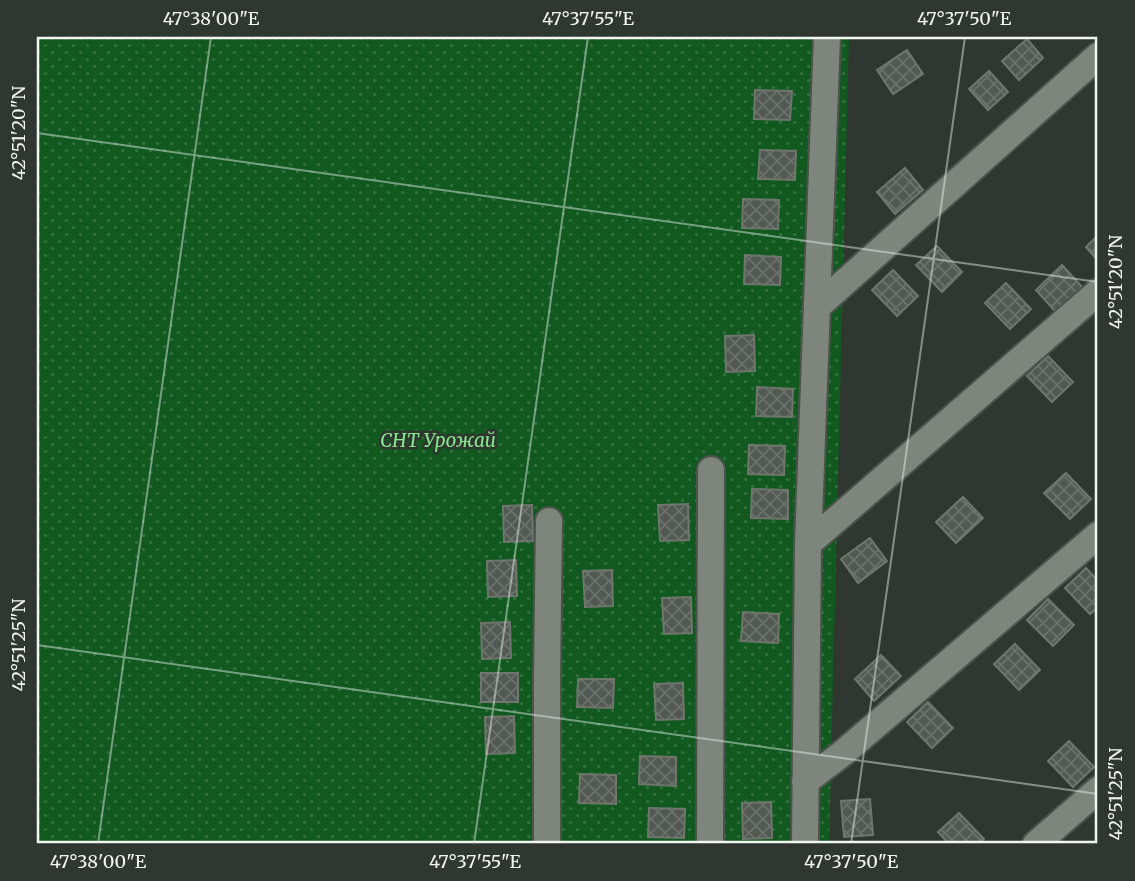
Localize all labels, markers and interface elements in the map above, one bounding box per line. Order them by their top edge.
text: 47°38'00"E [163,7,260,30]
text: 47°37'55"E [542,7,635,30]
text: 47°37'50"E [917,7,1012,30]
text: 42°51'20"N [7,86,30,180]
text: 42°51'20"N [1104,235,1127,329]
park label: СНТ Урожай [380,428,496,452]
text: 42°51'25"N [7,599,30,691]
text: 42°51'25"N [1104,748,1127,840]
text: 47°38'00"E [50,850,147,873]
text: 47°37'55"E [429,850,522,873]
text: 47°37'50"E [804,850,899,873]

